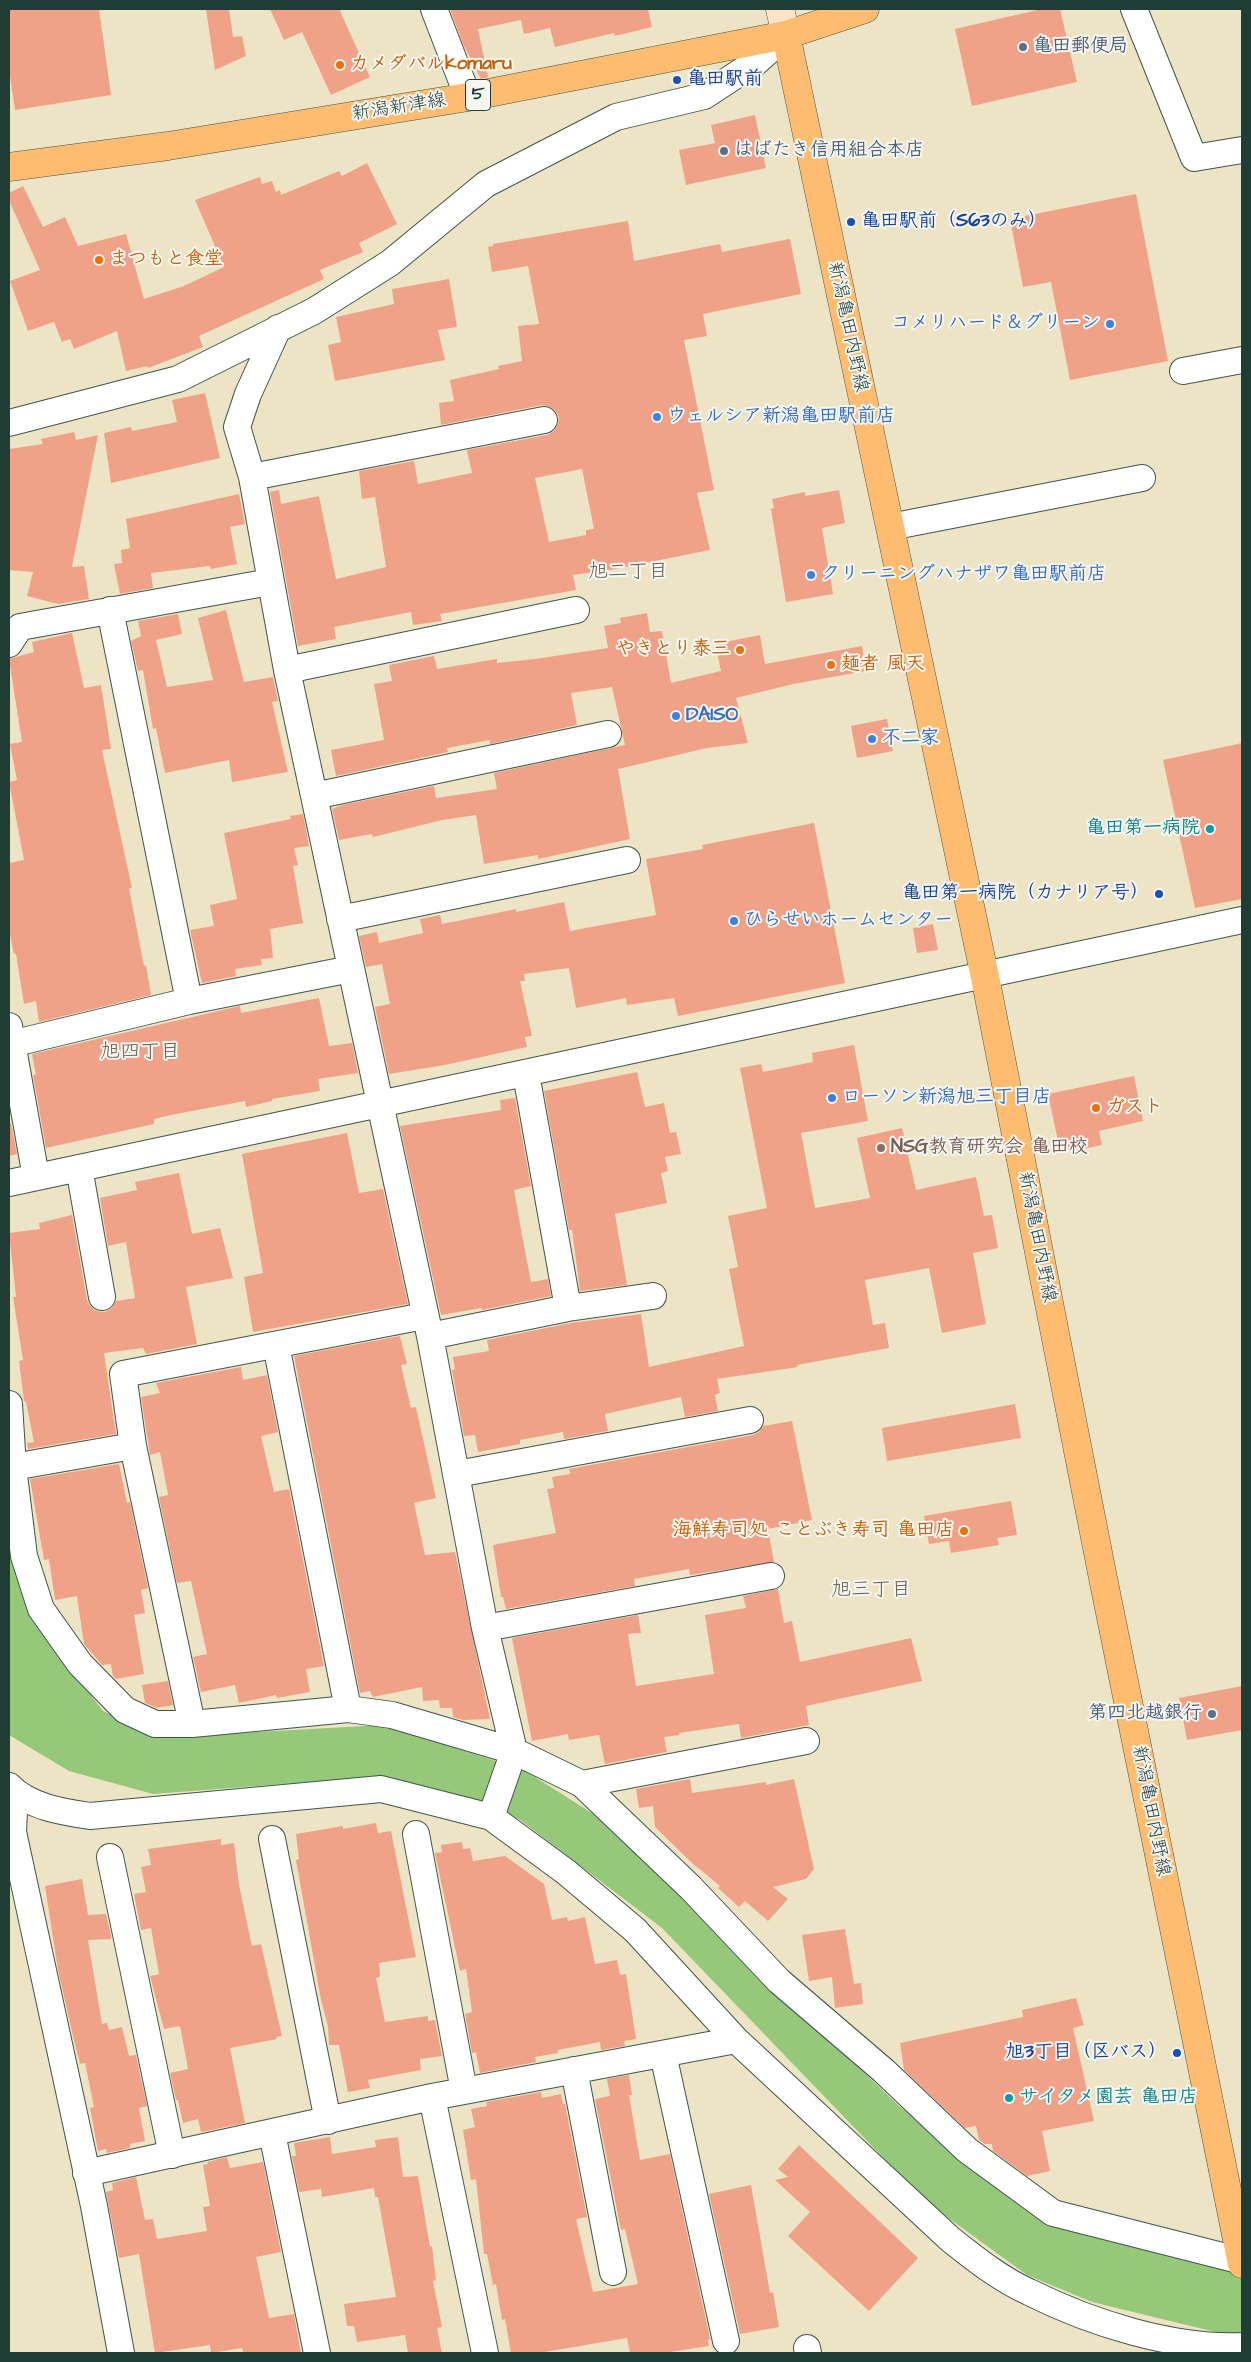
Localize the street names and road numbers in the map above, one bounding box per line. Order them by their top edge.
road number: 5 [466,80,490,110]
street label: 新潟新津線 [350,89,448,127]
street label: 新潟亀田内野線 [822,260,872,394]
street label: 新潟亀田内野線 [1012,1170,1060,1304]
street label: 新潟亀田内野線 [1126,1744,1174,1878]

